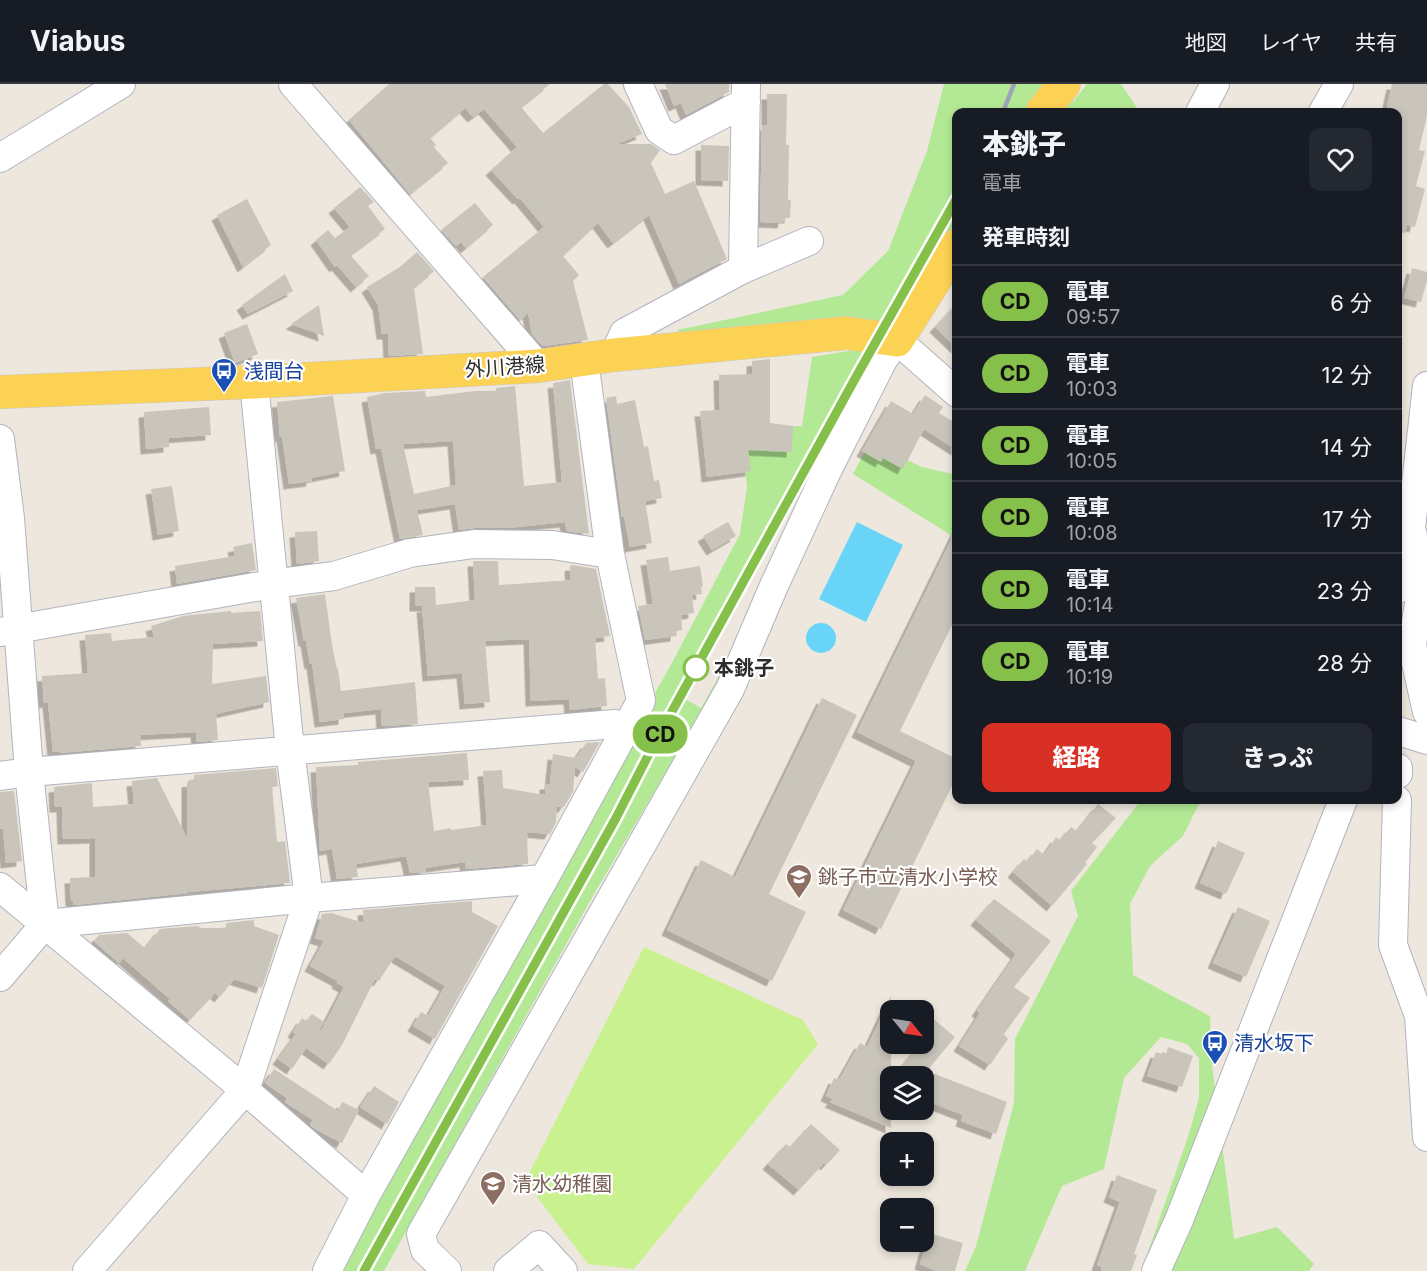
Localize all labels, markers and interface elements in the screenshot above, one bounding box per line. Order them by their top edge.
text: Viabus [30,24,126,58]
text: 地図 [1185,30,1227,55]
text: レイヤ [1260,30,1322,55]
text: 共有 [1355,30,1397,55]
text: 本銚子 [982,127,1066,161]
button: heart [1309,128,1372,191]
text: 電車 [982,171,1022,195]
text: 発車時刻 [982,224,1070,250]
text: 電車 [1066,278,1110,304]
text: CD [1000,289,1030,314]
text: 6 分 [1330,290,1372,316]
text: 09:57 [1066,305,1120,329]
text: 電車 [1066,350,1110,376]
street label: 外川港線 [464,352,546,382]
bus stop icon: 浅間台 [209,356,239,394]
place label: 浅間台 [244,359,304,383]
text: CD [1000,361,1030,386]
text: 12 分 [1321,362,1372,388]
text: 10:03 [1066,377,1117,401]
text: 電車 [1066,422,1110,448]
text: CD [1000,433,1030,458]
text: 14 分 [1321,434,1372,460]
text: 10:05 [1066,449,1117,473]
text: 電車 [1066,494,1110,520]
text: CD [1000,505,1030,530]
text: 17 分 [1322,506,1372,532]
text: 10:08 [1066,521,1118,545]
text: 電車 [1066,566,1110,592]
text: CD [1000,577,1030,602]
text: 23 分 [1317,578,1372,604]
text: 10:14 [1066,593,1114,617]
text: 電車 [1066,638,1110,664]
text: CD [1000,649,1030,674]
text: 28 分 [1317,650,1372,676]
marker: 本銚子 [683,655,709,681]
place label: 本銚子 [714,656,774,680]
text: 10:19 [1066,665,1113,689]
line badge: CD [633,714,687,754]
text: CD [645,722,675,747]
button: 経路 [982,723,1171,792]
button: きっぷ [1183,723,1372,792]
school or university icon: 銚子市立清水小学校 [784,862,814,900]
place label: 銚子市立清水小学校 [818,865,998,889]
north arrow [880,1000,934,1054]
map controls [880,1000,934,1252]
bus stop icon: 清水坂下 [1200,1028,1230,1066]
place label: 清水坂下 [1234,1031,1314,1055]
button: layers [880,1066,934,1120]
button: + [880,1132,934,1186]
school or university icon: 清水幼稚園 [478,1169,508,1207]
place label: 清水幼稚園 [512,1172,612,1196]
button: − [880,1198,934,1252]

